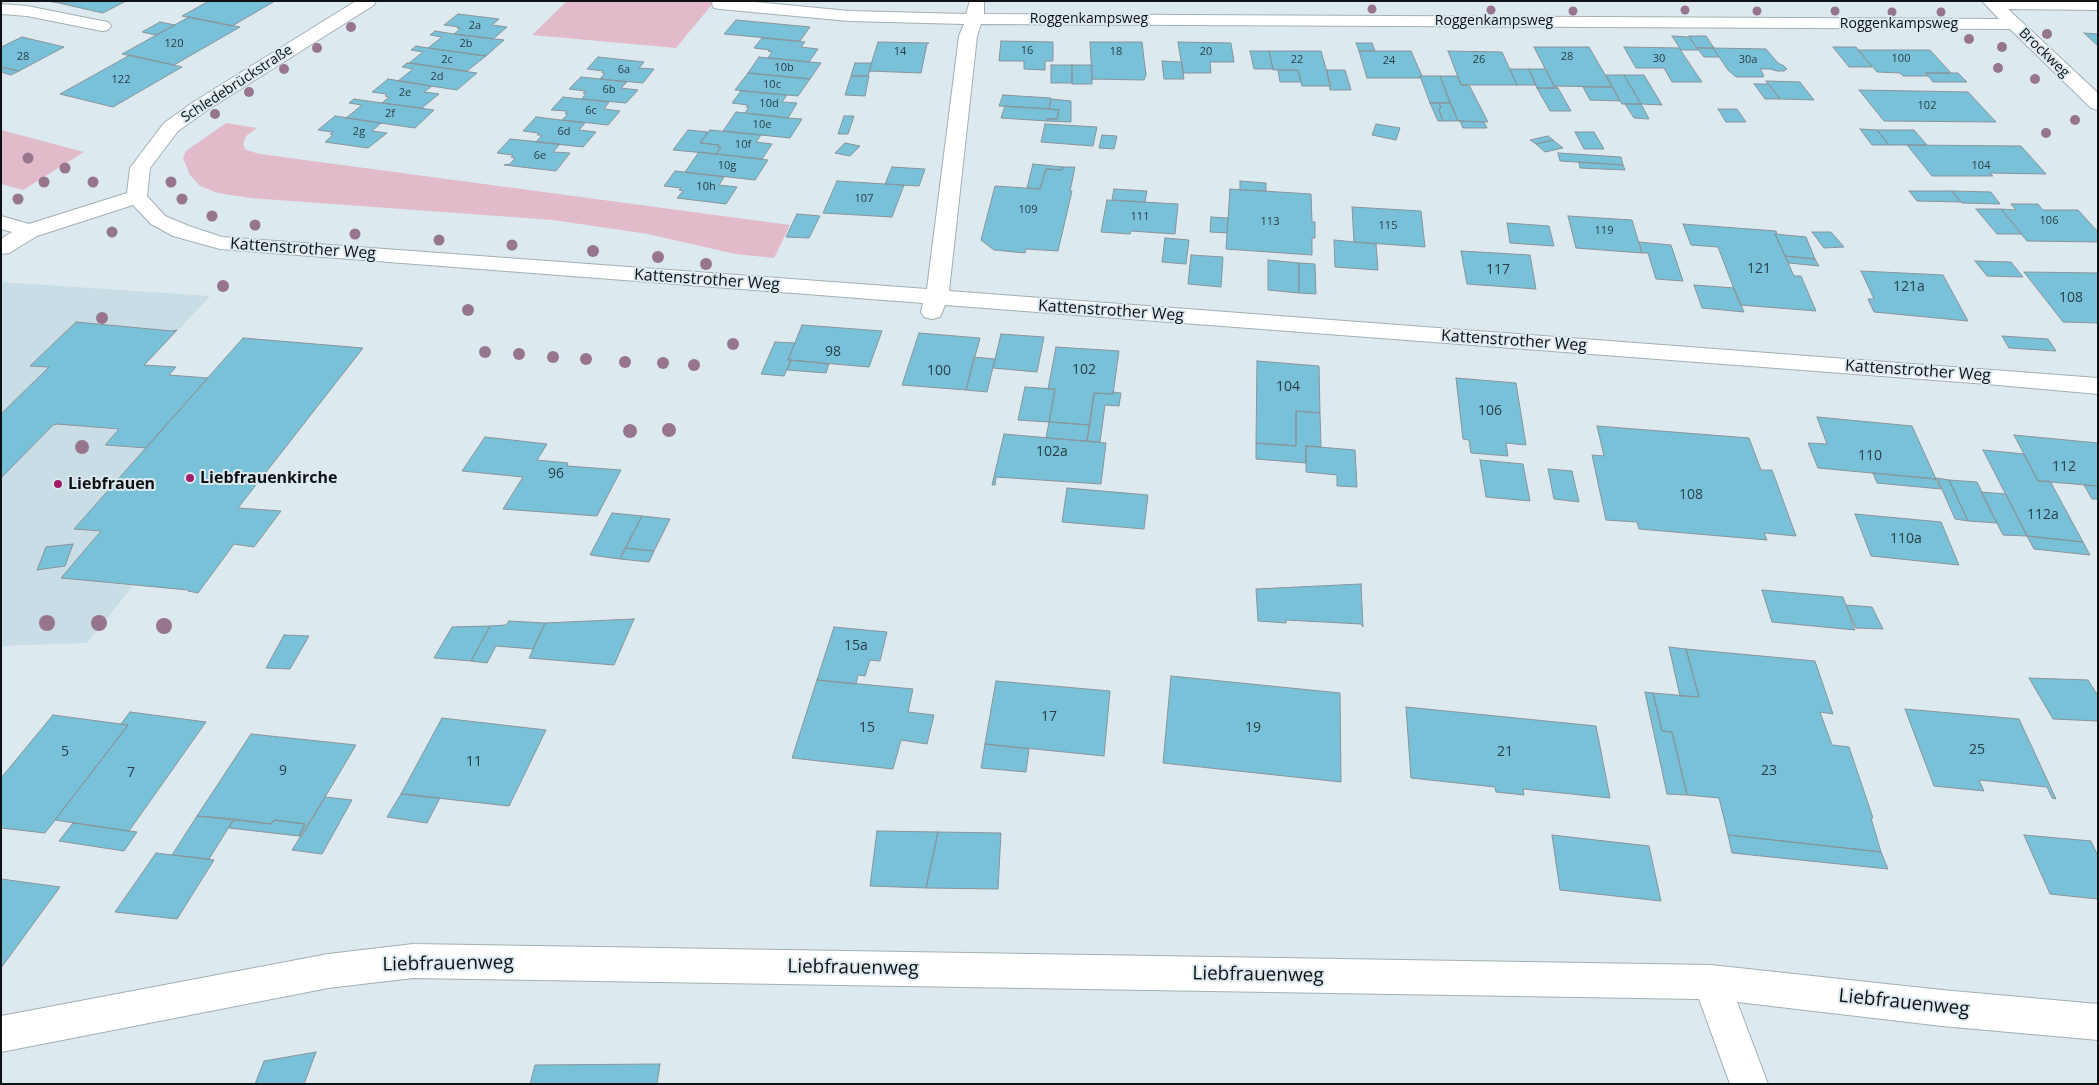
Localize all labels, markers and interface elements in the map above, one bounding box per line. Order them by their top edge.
street label: Roggenkampsweg [1030,11,1148,27]
street label: Roggenkampsweg [1435,13,1553,29]
street label: Roggenkampsweg [1840,16,1958,32]
house number: 2a [469,19,481,33]
street label: Brockweg [2015,25,2073,81]
house number: 120 [165,37,183,51]
house number: 2b [459,37,473,51]
street label: Schledebrückstraße [178,42,296,126]
house number: 16 [1021,44,1033,58]
house number: 14 [894,45,906,59]
house number: 18 [1110,45,1122,59]
house number: 20 [1200,45,1212,59]
house number: 28 [17,50,29,64]
house number: 28 [1561,50,1573,64]
house number: 30 [1653,52,1665,66]
house number: 100 [1892,52,1910,66]
house number: 2c [441,53,453,67]
house number: 22 [1291,53,1303,67]
house number: 26 [1473,53,1485,67]
house number: 30a [1739,53,1757,67]
house number: 24 [1383,54,1395,68]
house number: 10b [774,61,794,75]
house number: 6a [618,63,630,77]
house number: 2d [430,70,444,84]
house number: 122 [112,73,130,87]
house number: 10c [763,78,781,92]
house number: 6b [602,83,616,97]
house number: 2e [399,86,411,100]
house number: 10d [759,97,779,111]
house number: 102 [1918,99,1936,113]
house number: 6c [585,104,597,118]
house number: 2f [385,107,395,121]
house number: 10e [753,118,771,132]
house number: 2g [353,125,365,139]
house number: 6d [557,125,571,139]
house number: 10f [735,138,751,152]
house number: 6e [534,149,546,163]
house number: 10g [718,159,736,173]
house number: 104 [1972,159,1990,173]
house number: 10h [696,180,716,194]
house number: 107 [855,192,873,206]
house number: 109 [1019,203,1037,217]
house number: 111 [1131,210,1149,224]
house number: 106 [2040,214,2058,228]
house number: 113 [1261,215,1279,229]
house number: 115 [1379,219,1397,233]
house number: 119 [1595,224,1613,238]
street label: Kattenstrother Weg [229,234,377,264]
house number: 121 [1747,261,1771,277]
house number: 117 [1486,262,1510,278]
street label: Kattenstrother Weg [633,265,781,295]
house number: 121a [1893,279,1925,295]
house number: 108 [2059,290,2083,306]
street label: Kattenstrother Weg [1037,296,1185,326]
street label: Kattenstrother Weg [1440,326,1588,356]
house number: 98 [825,344,841,360]
street label: Kattenstrother Weg [1844,356,1992,386]
house number: 102 [1072,362,1096,378]
house number: 100 [927,363,951,379]
house number: 104 [1276,379,1300,395]
house number: 106 [1478,403,1502,419]
house number: 102a [1036,444,1068,460]
house number: 110 [1858,448,1882,464]
house number: 112 [2052,459,2076,475]
house number: 96 [548,466,564,482]
place label: Liebfrauenkirche [200,468,337,488]
marker: Liebfrauenkirche [184,472,196,484]
place label: Liebfrauen [68,474,155,494]
marker: Liebfrauen [52,478,64,490]
house number: 108 [1679,487,1703,503]
house number: 112a [2027,507,2059,523]
house number: 110a [1890,531,1922,547]
house number: 15a [844,638,868,654]
house number: 17 [1041,709,1057,725]
house number: 15 [859,720,875,736]
house number: 19 [1245,720,1261,736]
house number: 25 [1969,742,1985,758]
house number: 5 [61,744,69,760]
house number: 21 [1497,744,1513,760]
house number: 11 [466,754,482,770]
house number: 9 [279,763,287,779]
house number: 23 [1761,763,1777,779]
house number: 7 [127,765,135,781]
street label: Liebfrauenweg [382,951,514,977]
street label: Liebfrauenweg [787,955,919,981]
street label: Liebfrauenweg [1192,962,1324,988]
street label: Liebfrauenweg [1837,985,1971,1021]

